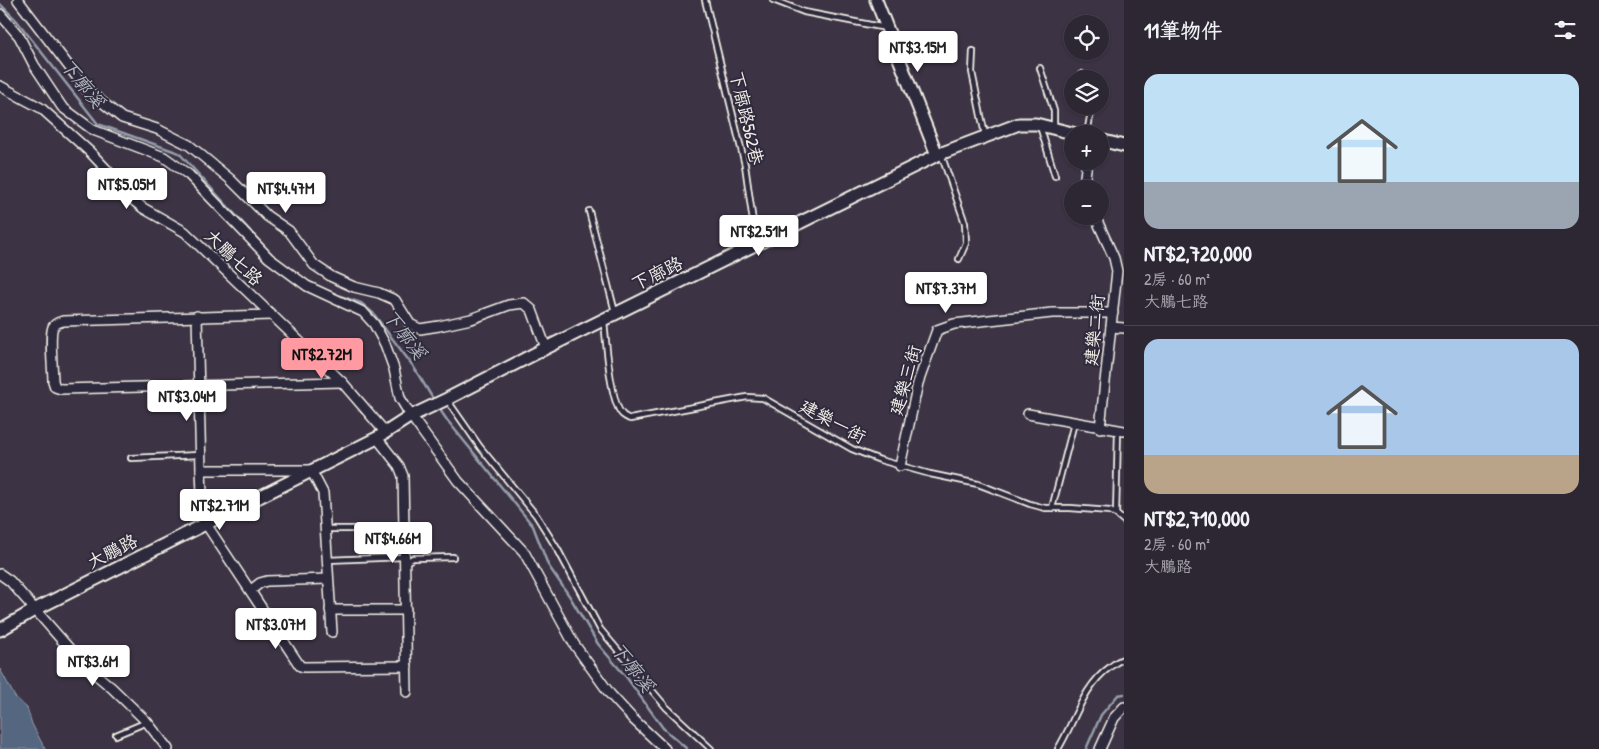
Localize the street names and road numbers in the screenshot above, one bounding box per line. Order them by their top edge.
street label: 下廍路562巷 [724,69,770,167]
street label: 大鵬七路 [199,223,269,291]
street label: 下廍路 [627,250,687,296]
street label: 建樂二街 [1078,293,1110,367]
street label: 建樂三街 [883,342,927,418]
street label: 建樂一街 [795,393,871,449]
street label: 大鵬路 [82,528,142,574]

